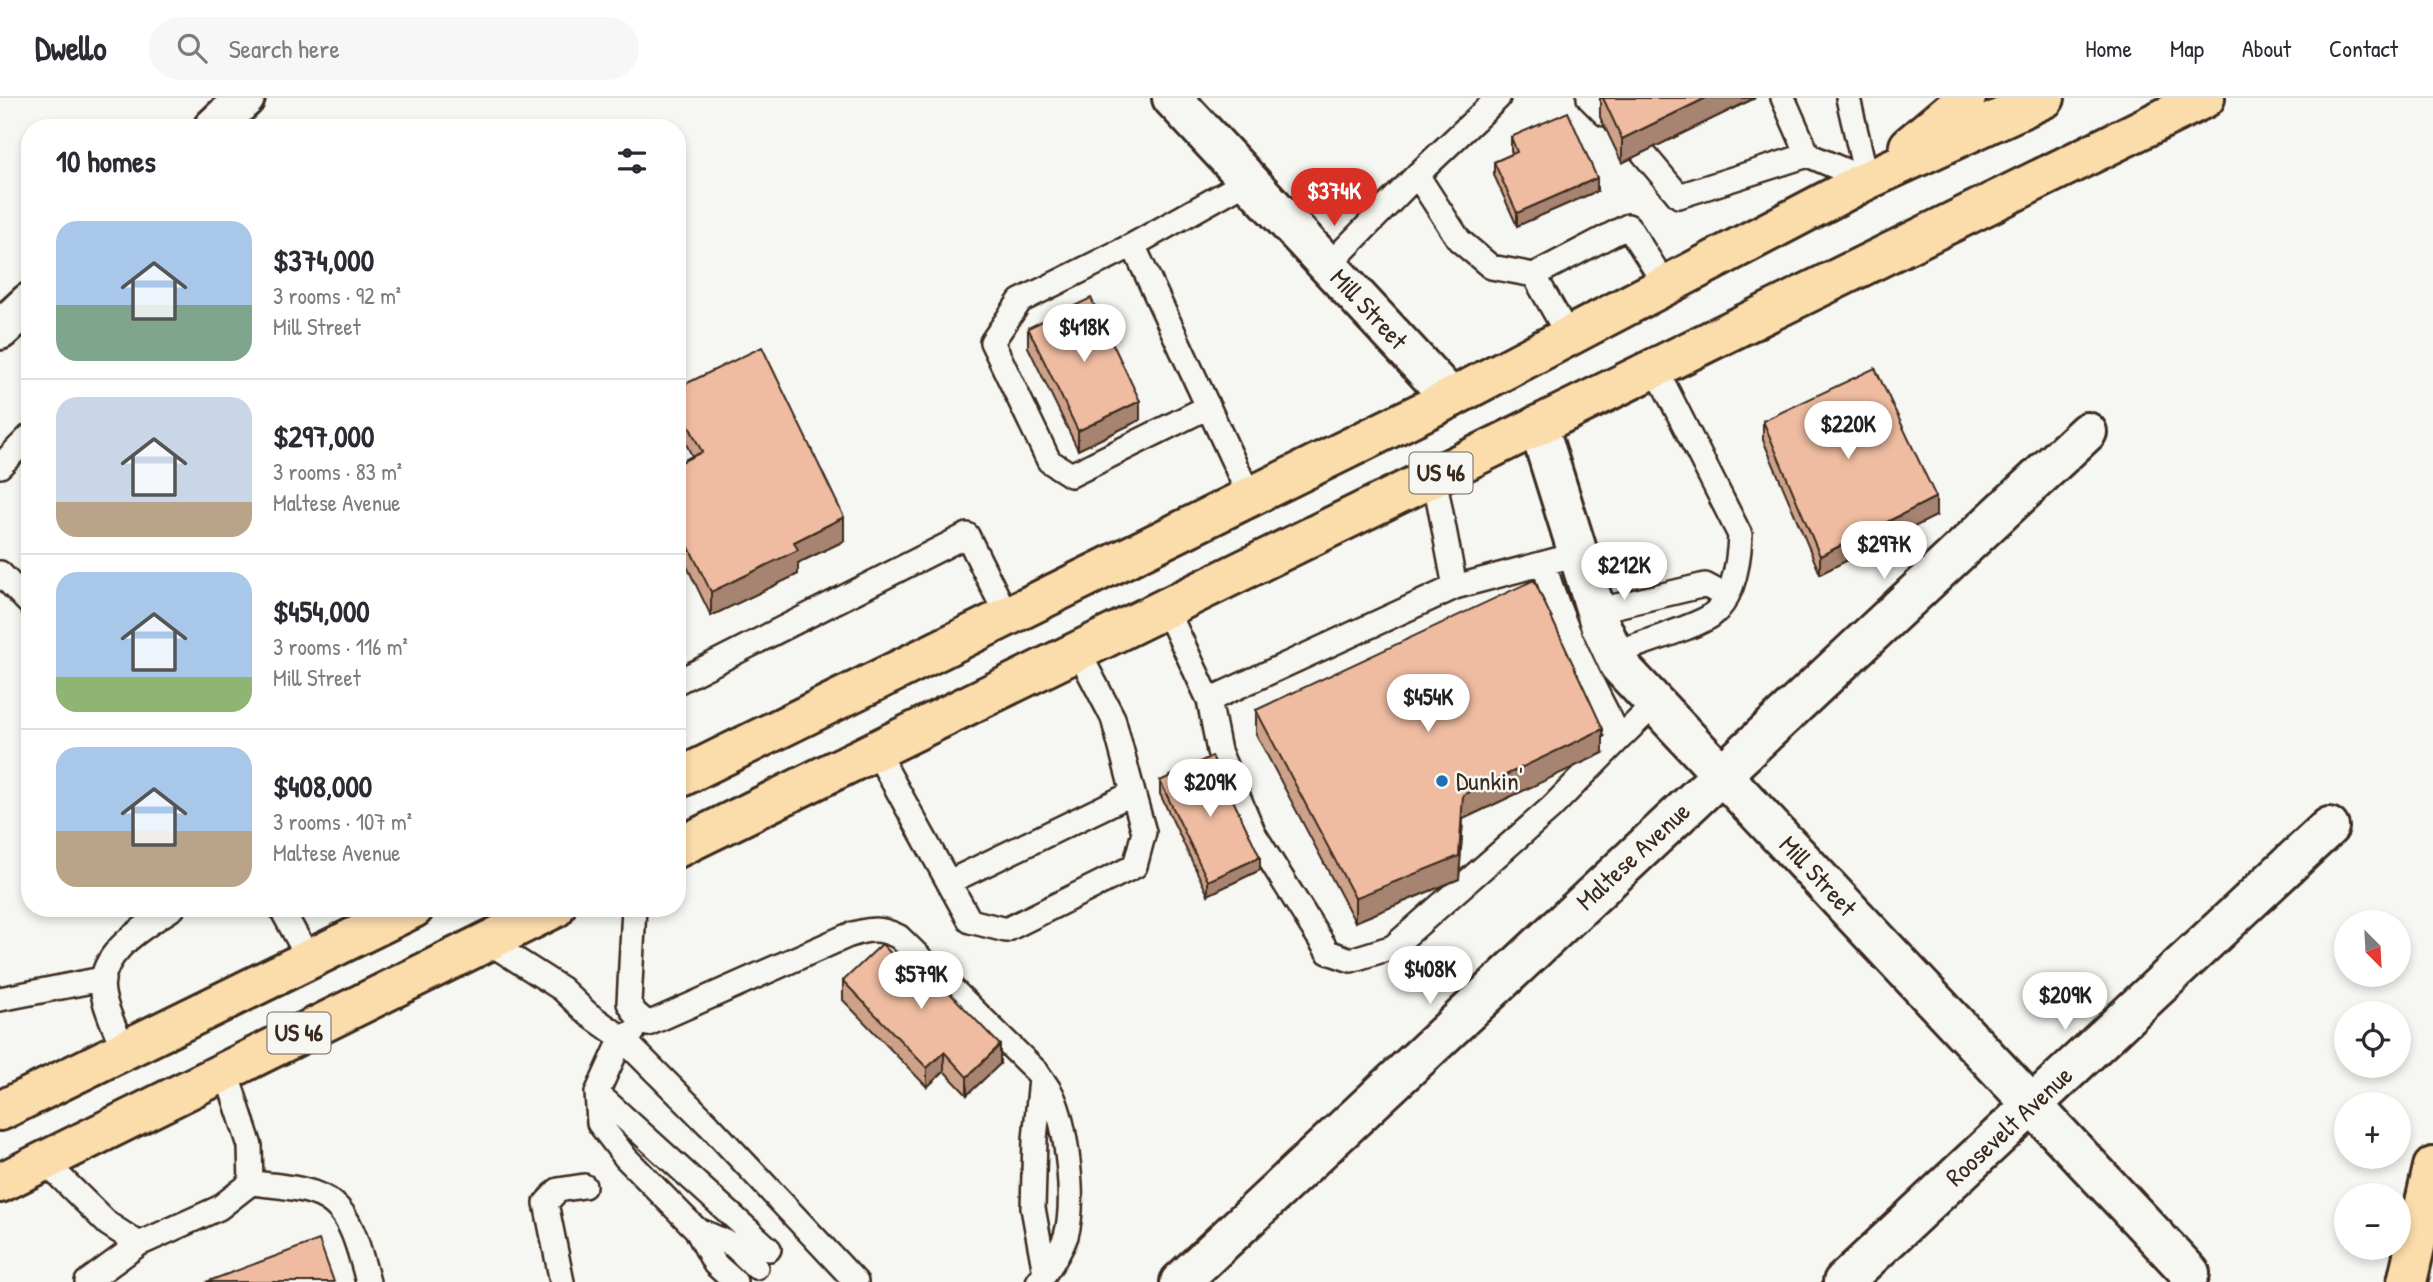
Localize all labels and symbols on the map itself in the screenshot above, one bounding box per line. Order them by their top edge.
pin: $374K [1285,169,1383,228]
street label: Mill Street [1323,261,1417,358]
pin: $418K [1035,304,1133,364]
pin: $220K [1799,402,1897,461]
road number: US 46 [1410,452,1472,494]
pin: $297K [1835,522,1933,581]
pin: $212K [1575,542,1673,602]
pin: $454K [1379,674,1477,734]
pin: $209K [1161,760,1259,819]
place label: Dunkin' [1456,763,1523,798]
marker: Dunkin' [1434,773,1450,789]
street label: Maltese Avenue [1568,794,1697,918]
street label: Mill Street [1772,828,1866,925]
north arrow [2334,910,2412,987]
pin: $408K [1381,946,1479,1006]
pin: $579K [872,951,970,1011]
pin: $209K [2016,972,2114,1032]
road number: US 46 [268,1013,330,1054]
street label: Roosevelt Avenue [1938,1058,2080,1194]

